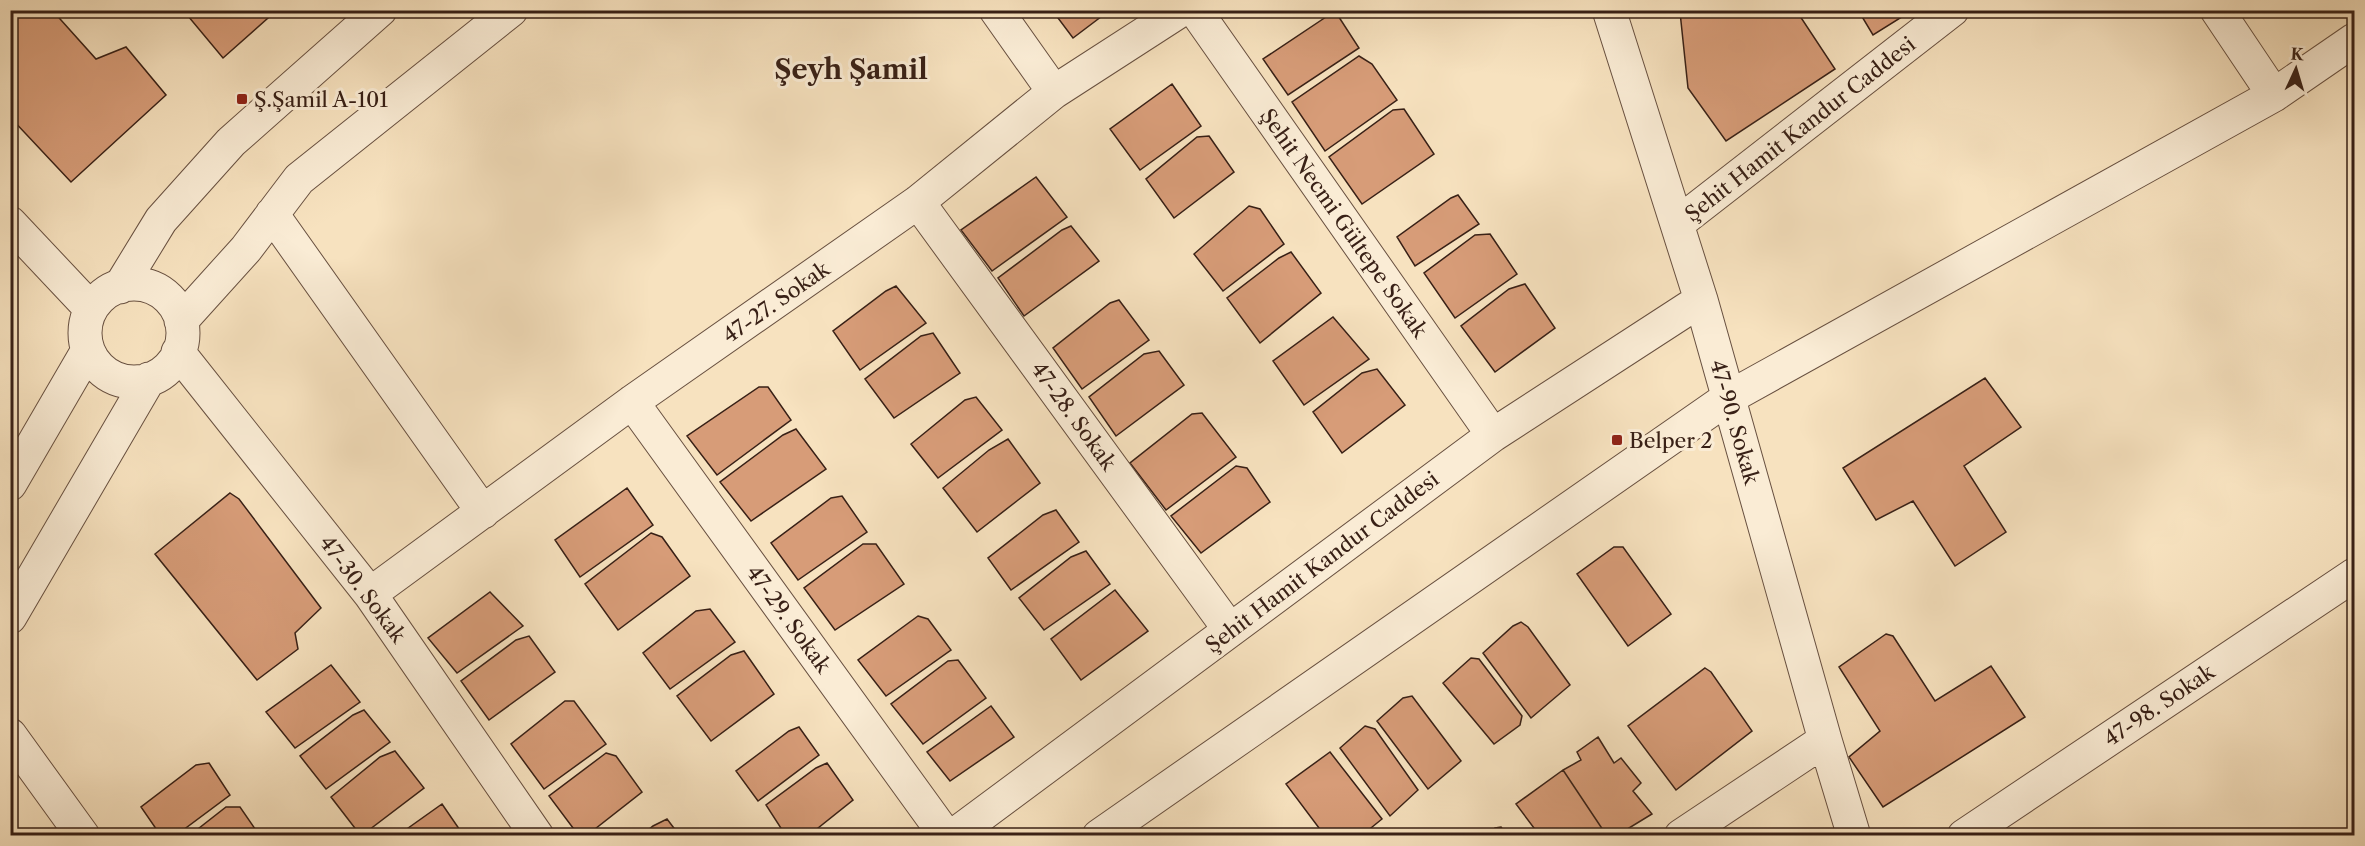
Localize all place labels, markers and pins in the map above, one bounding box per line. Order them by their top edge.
place label: Ş.Şamil A-101 [254,87,388,112]
marker: Ş.Şamil A-101 [235,92,249,106]
place label: Belper 2 [1629,428,1712,453]
marker: Belper 2 [1610,433,1624,447]

